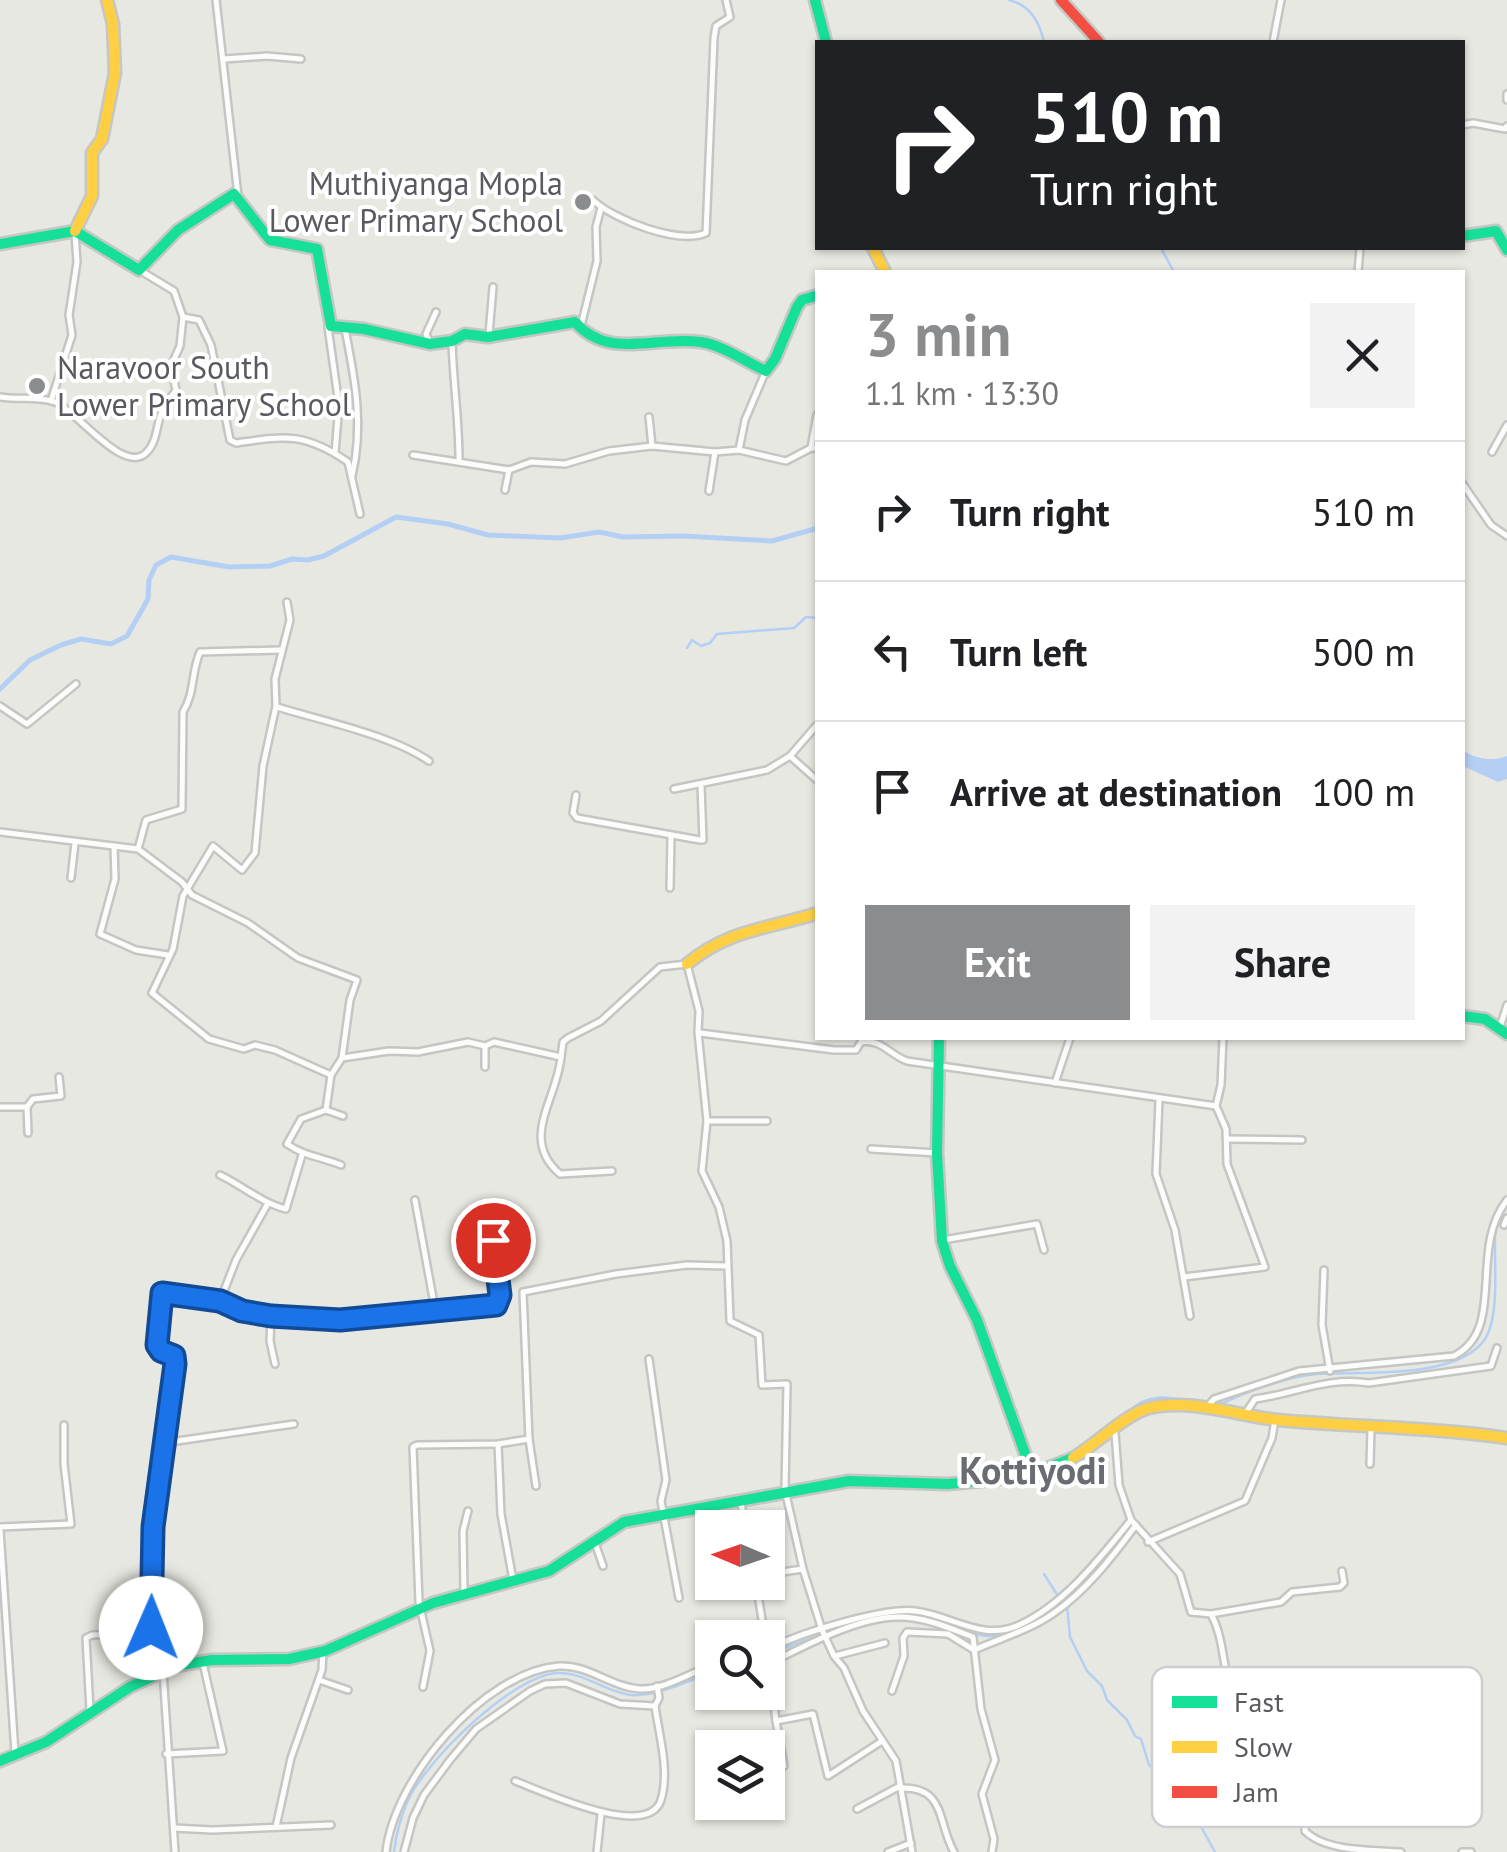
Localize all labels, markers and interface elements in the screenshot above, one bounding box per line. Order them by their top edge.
text: 510 m [1030,71,1223,161]
icon: right [865,80,995,210]
text: Turn right [1030,159,1218,217]
place label: Muthiyanga Mopla Lower Primary School [269,162,564,241]
marker: Muthiyanga Mopla Lower Primary School [572,191,594,213]
text: 3 min [865,295,1011,373]
button: close [1310,303,1415,408]
place label: Naravoor South Lower Primary School [57,346,352,425]
text: 1.1 km · 13:30 [865,372,1059,414]
marker: Naravoor South Lower Primary School [26,375,48,397]
icon: right [865,484,920,539]
text: Turn right [950,487,1110,536]
text: 510 m [1312,487,1415,536]
icon: left [865,624,920,679]
text: Turn left [950,627,1087,676]
text: 500 m [1312,627,1415,676]
icon: arrive [865,764,920,819]
text: Arrive at destination [950,767,1282,816]
text: 100 m [1312,767,1415,816]
button: Exit [865,905,1130,1020]
button: Share [1150,905,1415,1020]
pin [451,1198,536,1283]
icon: arrive [466,1213,521,1268]
district label: Kottiyodi [959,1445,1107,1494]
north arrow [695,1510,785,1600]
map controls [695,1510,785,1820]
position arrow [99,1576,203,1680]
button: search [695,1620,785,1710]
legend [1152,1667,1482,1827]
text: Fast [1234,1683,1284,1720]
text: Slow [1234,1728,1293,1765]
button: layers [695,1730,785,1820]
text: Jam [1233,1773,1279,1810]

